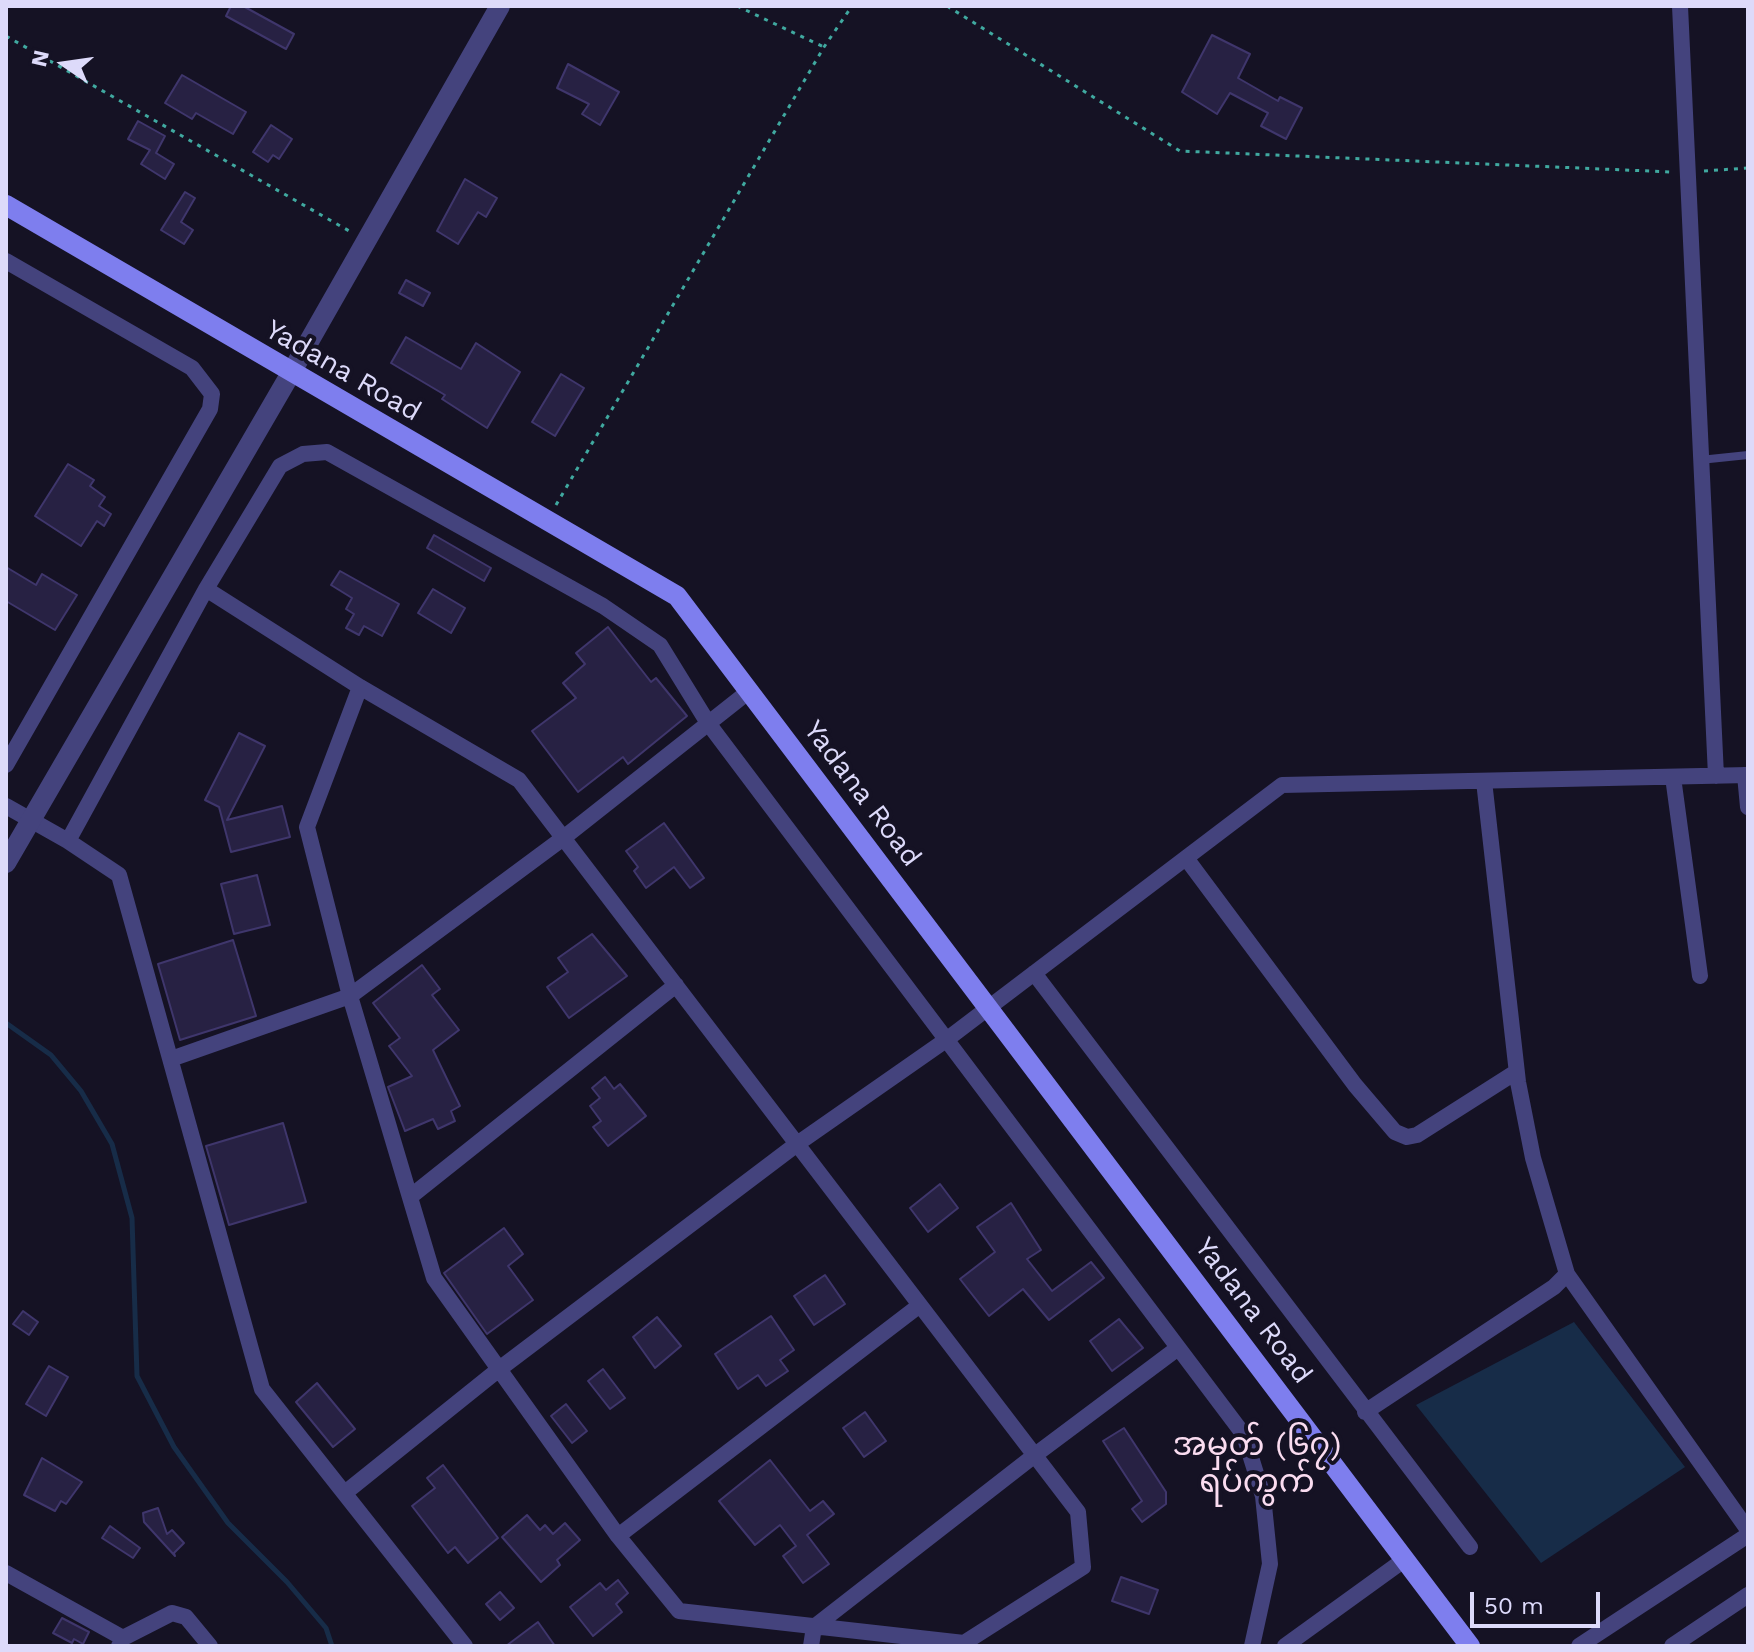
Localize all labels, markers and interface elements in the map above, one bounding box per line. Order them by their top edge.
north arrow [24,24,104,104]
text: N [26,48,54,69]
street label: Yadana Road [259,313,427,429]
street label: Yadana Road [796,714,928,874]
street label: Yadana Road [1187,1231,1319,1391]
district label: အမှတ် (၆၇) ရပ်ကွက် [1173,1427,1341,1502]
scale bar [1474,1576,1604,1626]
text: 50 m [1484,1592,1544,1620]

